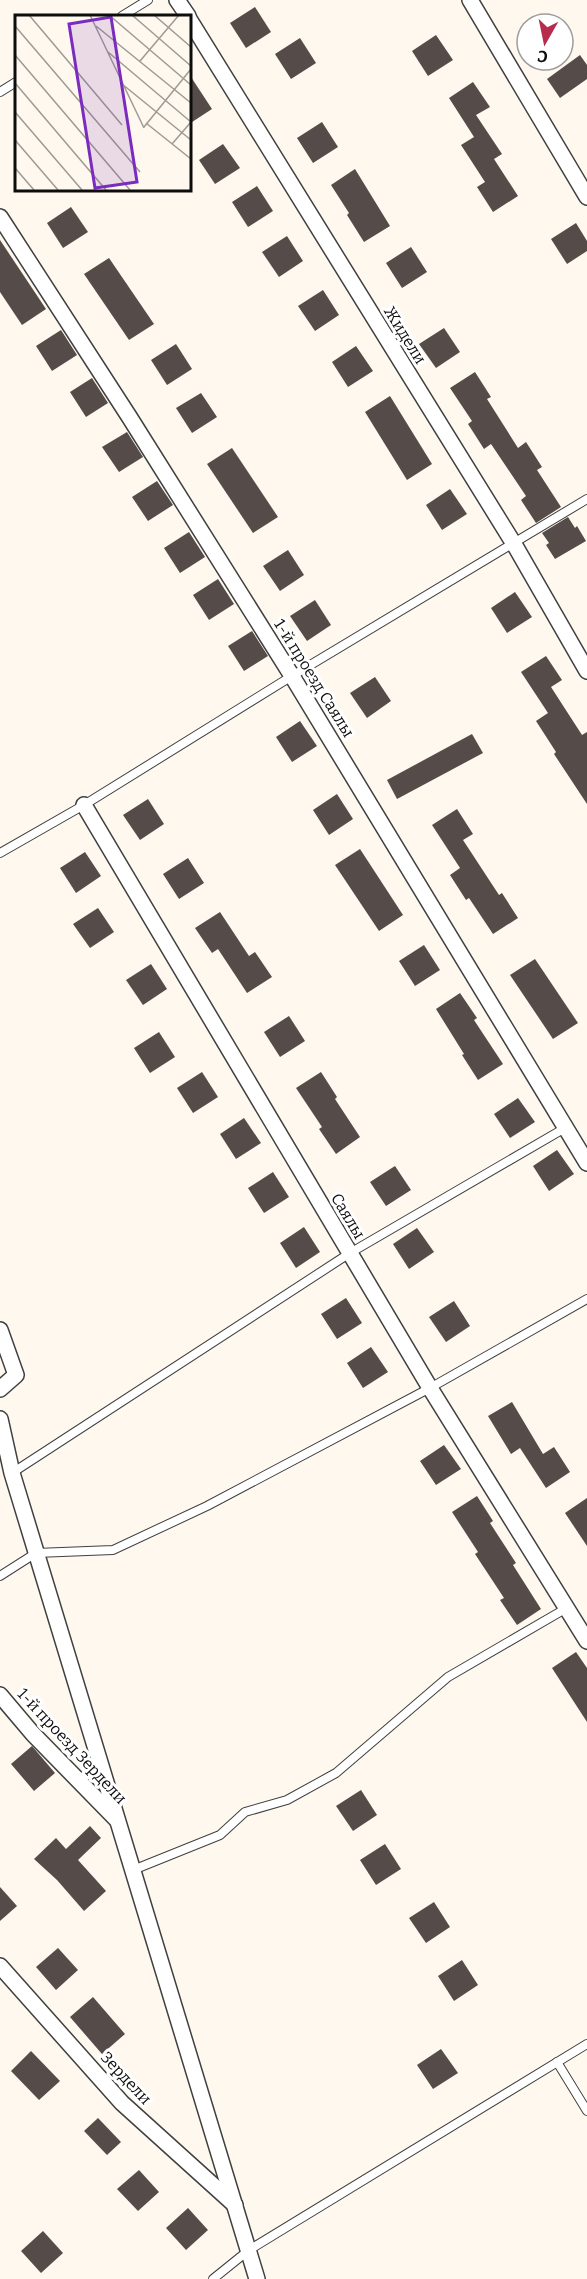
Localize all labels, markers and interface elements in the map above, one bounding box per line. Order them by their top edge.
north arrow [515,12,575,72]
inset map [15,15,190,190]
text: С [536,46,549,66]
street label: Жидели [380,303,430,367]
street label: 1-й проезд Саялы [270,615,358,741]
street label: Саялы [327,1190,369,1242]
street label: 1-й проезд Зердели [14,1684,130,1808]
street label: Зердели [97,2048,155,2108]

